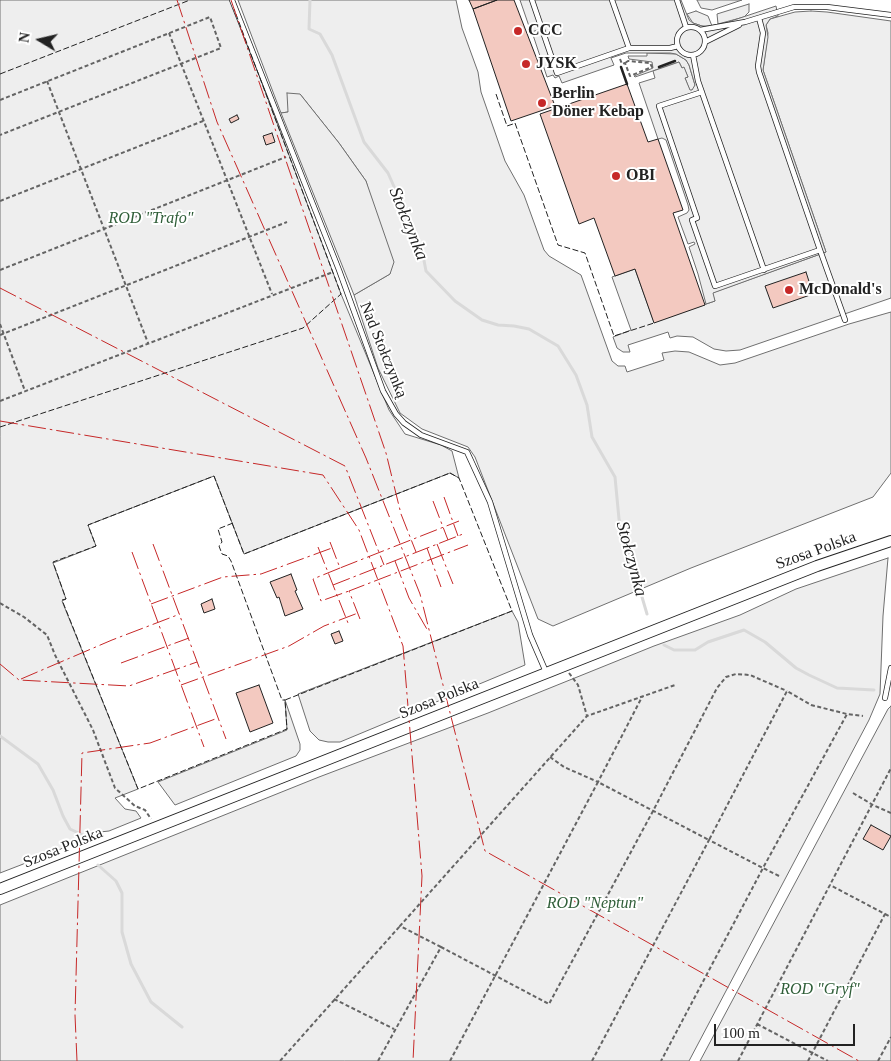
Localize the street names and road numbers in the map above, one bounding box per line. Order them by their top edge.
street label: Nad Stołczynką [355,299,411,401]
street label: Szosa Polska [773,528,859,574]
street label: Szosa Polska [396,674,482,724]
street label: Szosa Polska [20,823,106,873]

